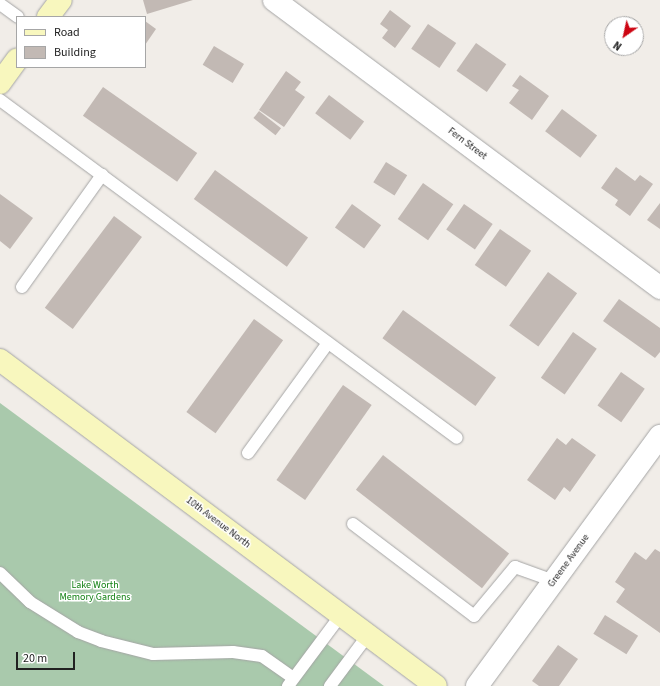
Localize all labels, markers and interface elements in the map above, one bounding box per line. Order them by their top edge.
legend [16,16,146,68]
north arrow [604,16,644,56]
text: Road [54,24,80,41]
text: N [610,37,625,54]
text: Building [54,44,96,61]
street label: Fern Street [445,125,489,163]
street label: 10th Avenue North [183,495,253,551]
street label: Greene Avenue [546,532,592,590]
park label: Lake Worth Memory Gardens [59,579,131,602]
scale bar [18,644,77,670]
text: 20 m [23,650,47,667]

